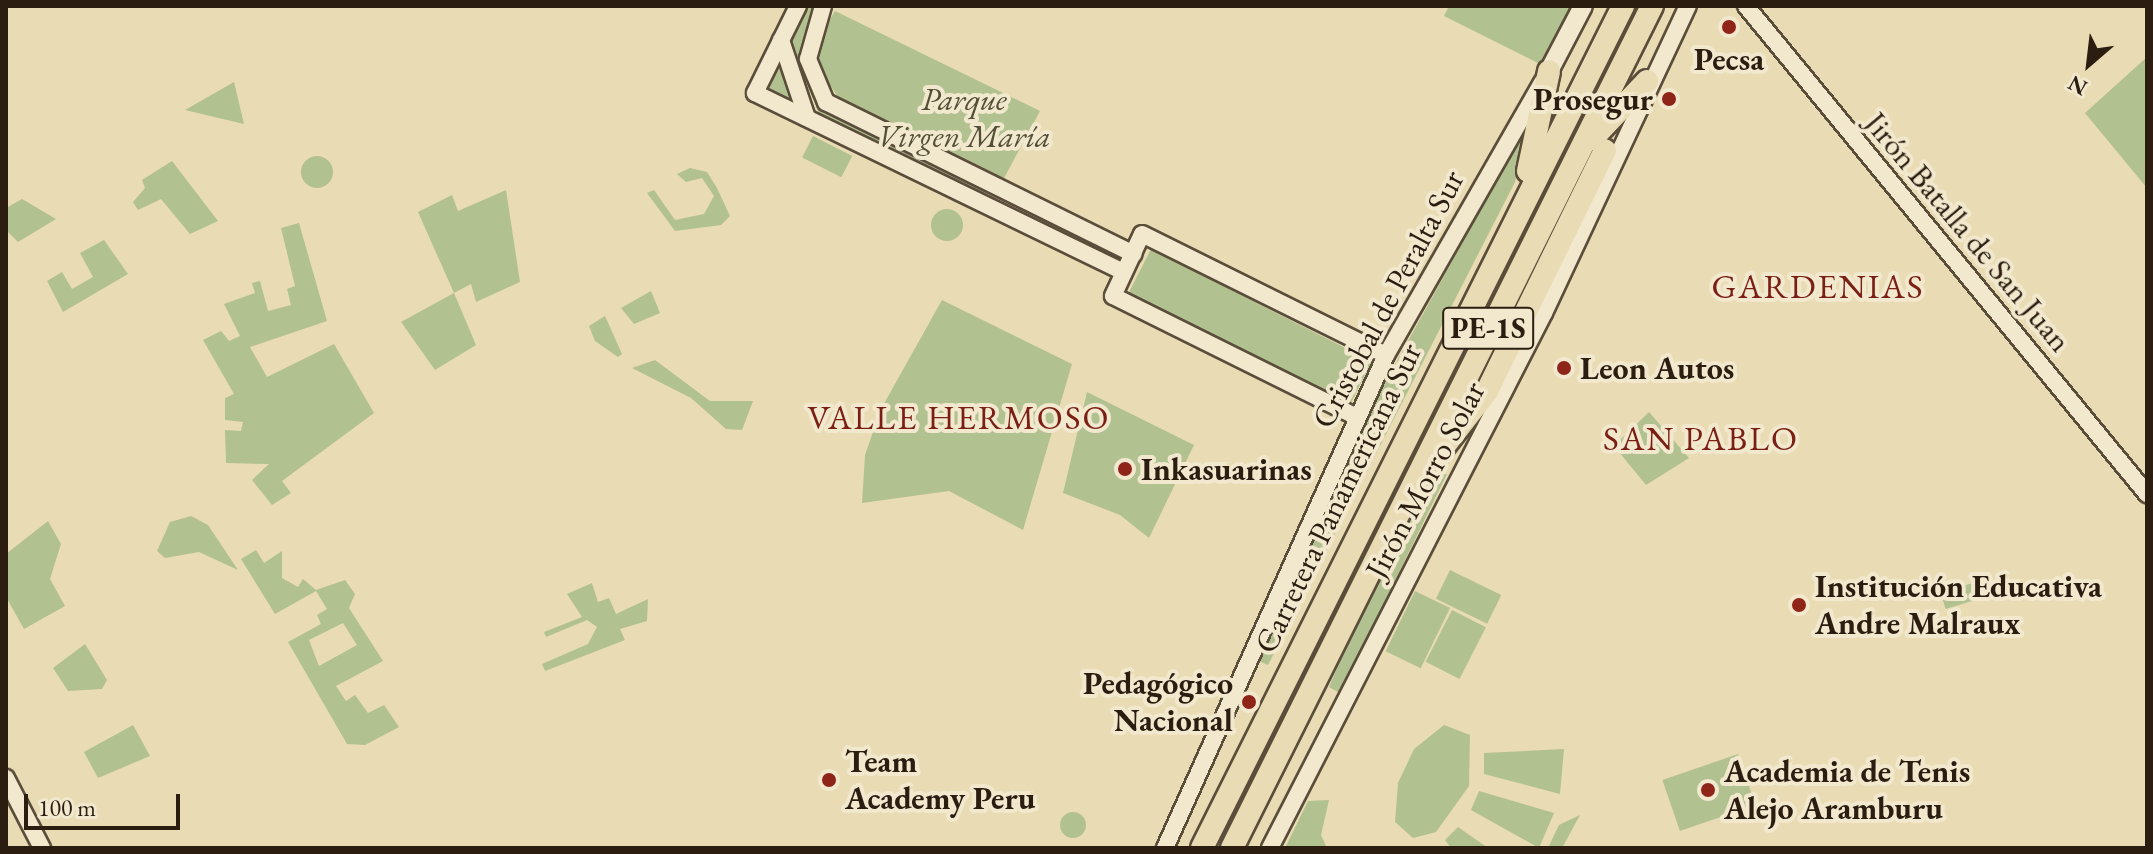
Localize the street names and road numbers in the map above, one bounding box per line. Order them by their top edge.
street label: Jirón Batalla de San Juan [1857,104,2079,360]
street label: Cristobal de Peralta Sur [1304,163,1472,435]
road number: PE-1S [1442,302,1534,354]
street label: Carretera Panamericana Sur [1246,337,1430,659]
street label: Jirón Morro Solar [1357,375,1493,585]

